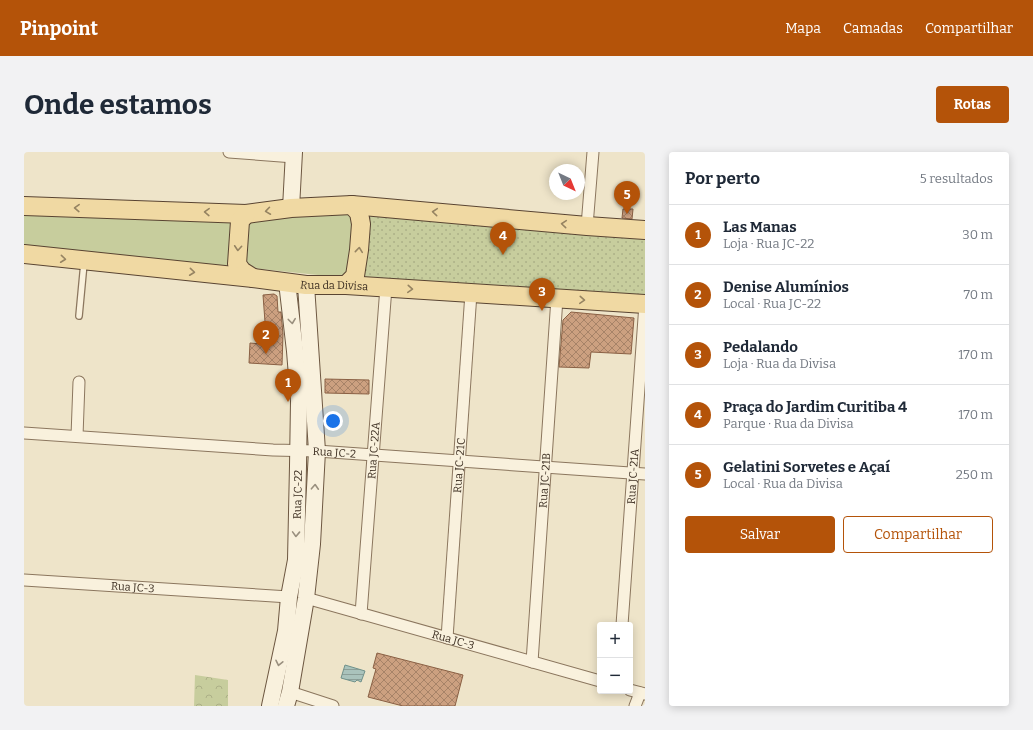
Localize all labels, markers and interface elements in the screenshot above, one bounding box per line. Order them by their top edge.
text: Pinpoint [20,17,98,40]
text: Mapa [785,20,821,37]
text: Camadas [843,20,903,37]
text: Compartilhar [925,20,1013,37]
button: Rotas [936,86,1009,123]
text: Onde estamos [24,88,212,121]
north arrow [549,164,585,200]
text: Por perto [685,168,760,189]
text: 5 resultados [920,171,993,186]
pin: 5 [614,181,640,214]
one-way arrow [74,203,80,212]
one-way arrow [265,206,271,215]
one-way arrow [204,208,210,216]
one-way arrow [432,208,438,217]
text: Las Manas [723,218,797,236]
one-way arrow [561,220,567,229]
pin: 4 [490,222,516,255]
text: 1 [695,227,701,242]
text: 30 m [962,227,993,242]
text: Loja · Rua JC-22 [723,236,814,251]
one-way arrow [234,245,243,251]
one-way arrow [354,247,363,253]
one-way arrow [60,254,66,263]
one-way arrow [189,267,195,276]
street label: Rua da Divisa [300,278,369,293]
pin: 3 [529,278,555,311]
text: Denise Alumínios [723,278,849,296]
one-way arrow [407,285,413,293]
text: 2 [694,287,702,302]
text: 70 m [963,287,993,302]
one-way arrow [579,296,585,304]
text: Local · Rua JC-22 [723,296,821,311]
one-way arrow [287,318,296,324]
pin: 2 [253,321,279,354]
text: Pedalando [723,338,798,356]
text: 3 [694,347,702,362]
text: 170 m [958,347,993,362]
text: Loja · Rua da Divisa [723,356,836,371]
pin: 1 [275,369,301,402]
text: Praça do Jardim Curitiba 4 [723,398,907,416]
text: 4 [694,407,702,422]
text: 170 m [958,407,993,422]
your location [323,411,343,431]
text: Parque · Rua da Divisa [723,416,854,431]
street label: Rua JC-22A [365,421,382,479]
street label: Rua JC-21C [451,438,467,493]
street label: Rua JC-2 [313,444,356,460]
street label: Rua JC-21A [624,448,641,505]
street label: Rua JC-21B [536,453,553,508]
text: Gelatini Sorvetes e Açaí [723,458,890,476]
text: 5 [694,467,702,482]
text: 250 m [956,467,993,482]
street label: Rua JC-22 [290,470,304,519]
text: Local · Rua da Divisa [723,476,843,491]
one-way arrow [310,484,319,490]
button: Salvar [685,516,835,553]
button: Compartilhar [843,516,993,553]
one-way arrow [292,531,301,537]
street label: Rua JC-3 [111,579,155,595]
map controls [597,622,633,694]
button: + [597,622,633,658]
street label: Rua JC-3 [430,627,476,652]
button: − [597,658,633,694]
one-way arrow [275,660,284,666]

